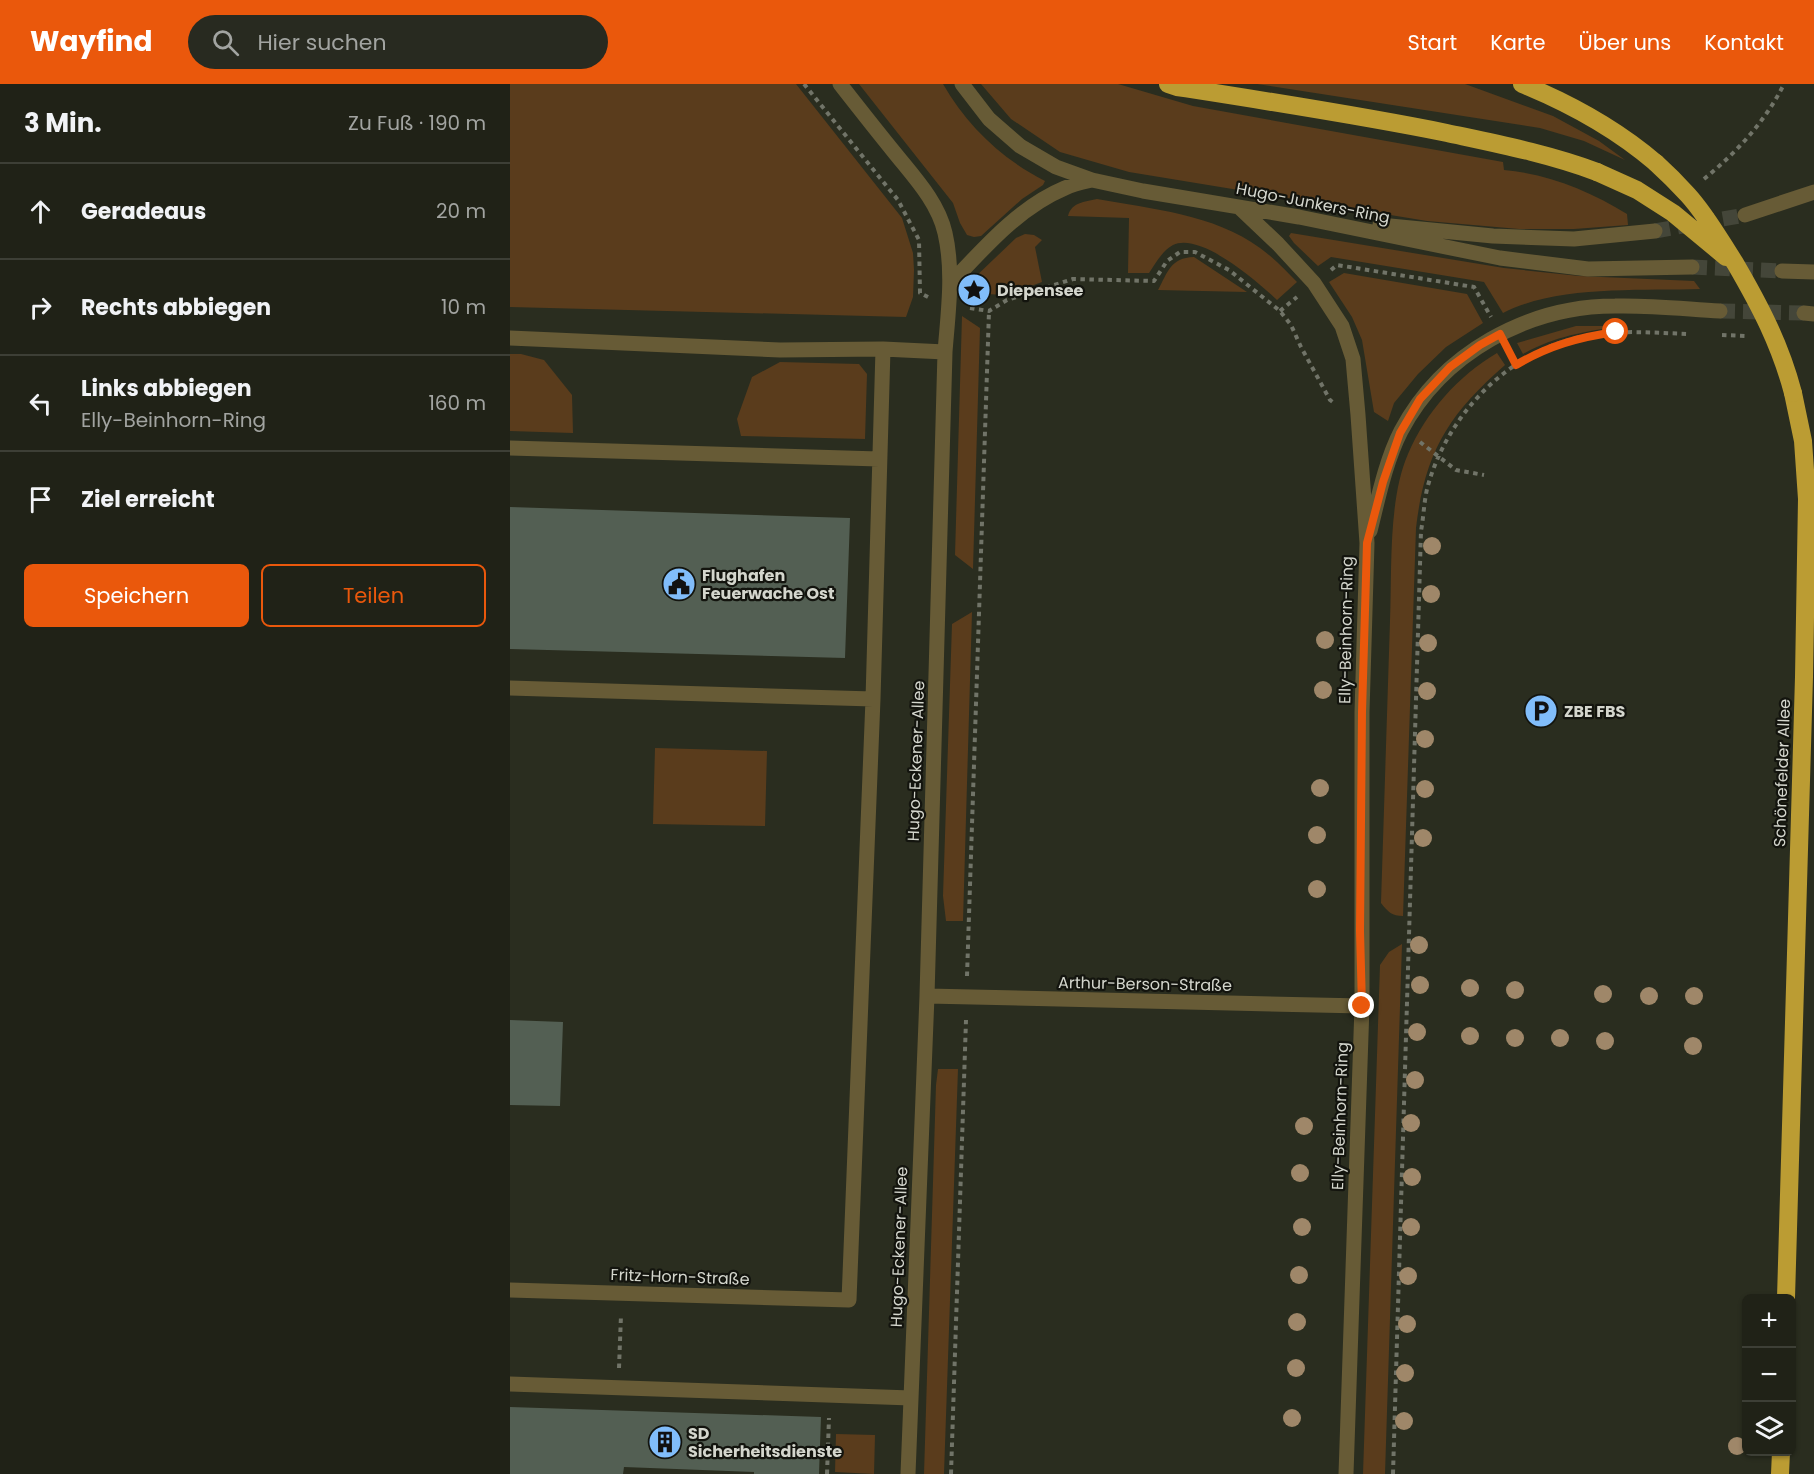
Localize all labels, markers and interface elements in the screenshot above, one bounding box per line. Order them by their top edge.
search box [188,15,608,69]
text: Wayfind [30,22,152,61]
icon: search [209,26,242,59]
text: Hier suchen [257,27,386,58]
text: Start [1408,28,1457,57]
text: Karte [1490,28,1546,57]
text: Über uns [1579,28,1671,57]
text: Kontakt [1704,28,1784,57]
text: 3 Min. [24,105,102,141]
text: Zu Fuß · 190 m [348,109,486,137]
street label: Hugo-Junkers-Ring [1234,177,1392,229]
icon: ahead [24,195,57,228]
text: Geradeaus [81,196,206,227]
text: 20 m [436,197,486,225]
place icon: Diepensee [956,272,992,308]
place label: Diepensee [997,279,1083,302]
icon: right [24,291,57,324]
text: Rechts abbiegen [81,292,271,323]
text: 10 m [441,293,486,321]
route start [1602,318,1628,344]
text: Links abbiegen [81,373,252,404]
icon: left [24,387,57,420]
text: 160 m [428,389,486,417]
text: Elly-Beinhorn-Ring [81,406,266,434]
icon: arrive [24,483,57,516]
text: Ziel erreicht [81,484,215,515]
street label: Elly-Beinhorn-Ring [1333,556,1359,704]
button: Speichern [24,564,249,627]
button: Teilen [261,564,486,627]
place label: Flughafen Feuerwache Ost [702,564,835,605]
public building icon: Flughafen Feuerwache Ost [661,566,697,602]
street label: Hugo-Eckener-Allee [902,680,930,842]
parking icon: ZBE FBS [1523,693,1559,729]
street label: Schönefelder Allee [1768,698,1796,848]
place label: ZBE FBS [1564,700,1625,723]
street label: Arthur-Berson-Straße [1058,971,1232,997]
route end [1348,992,1374,1018]
street label: Elly-Beinhorn-Ring [1326,1042,1354,1190]
street label: Hugo-Eckener-Allee [885,1166,913,1328]
street label: Fritz-Horn-Straße [610,1263,750,1291]
map controls [1742,1294,1796,1456]
button: + [1742,1294,1796,1348]
button: − [1742,1348,1796,1402]
button: layers [1742,1402,1796,1456]
place label: SD Sicherheitsdienste [688,1422,842,1463]
building icon: SD Sicherheitsdienste [647,1424,683,1460]

